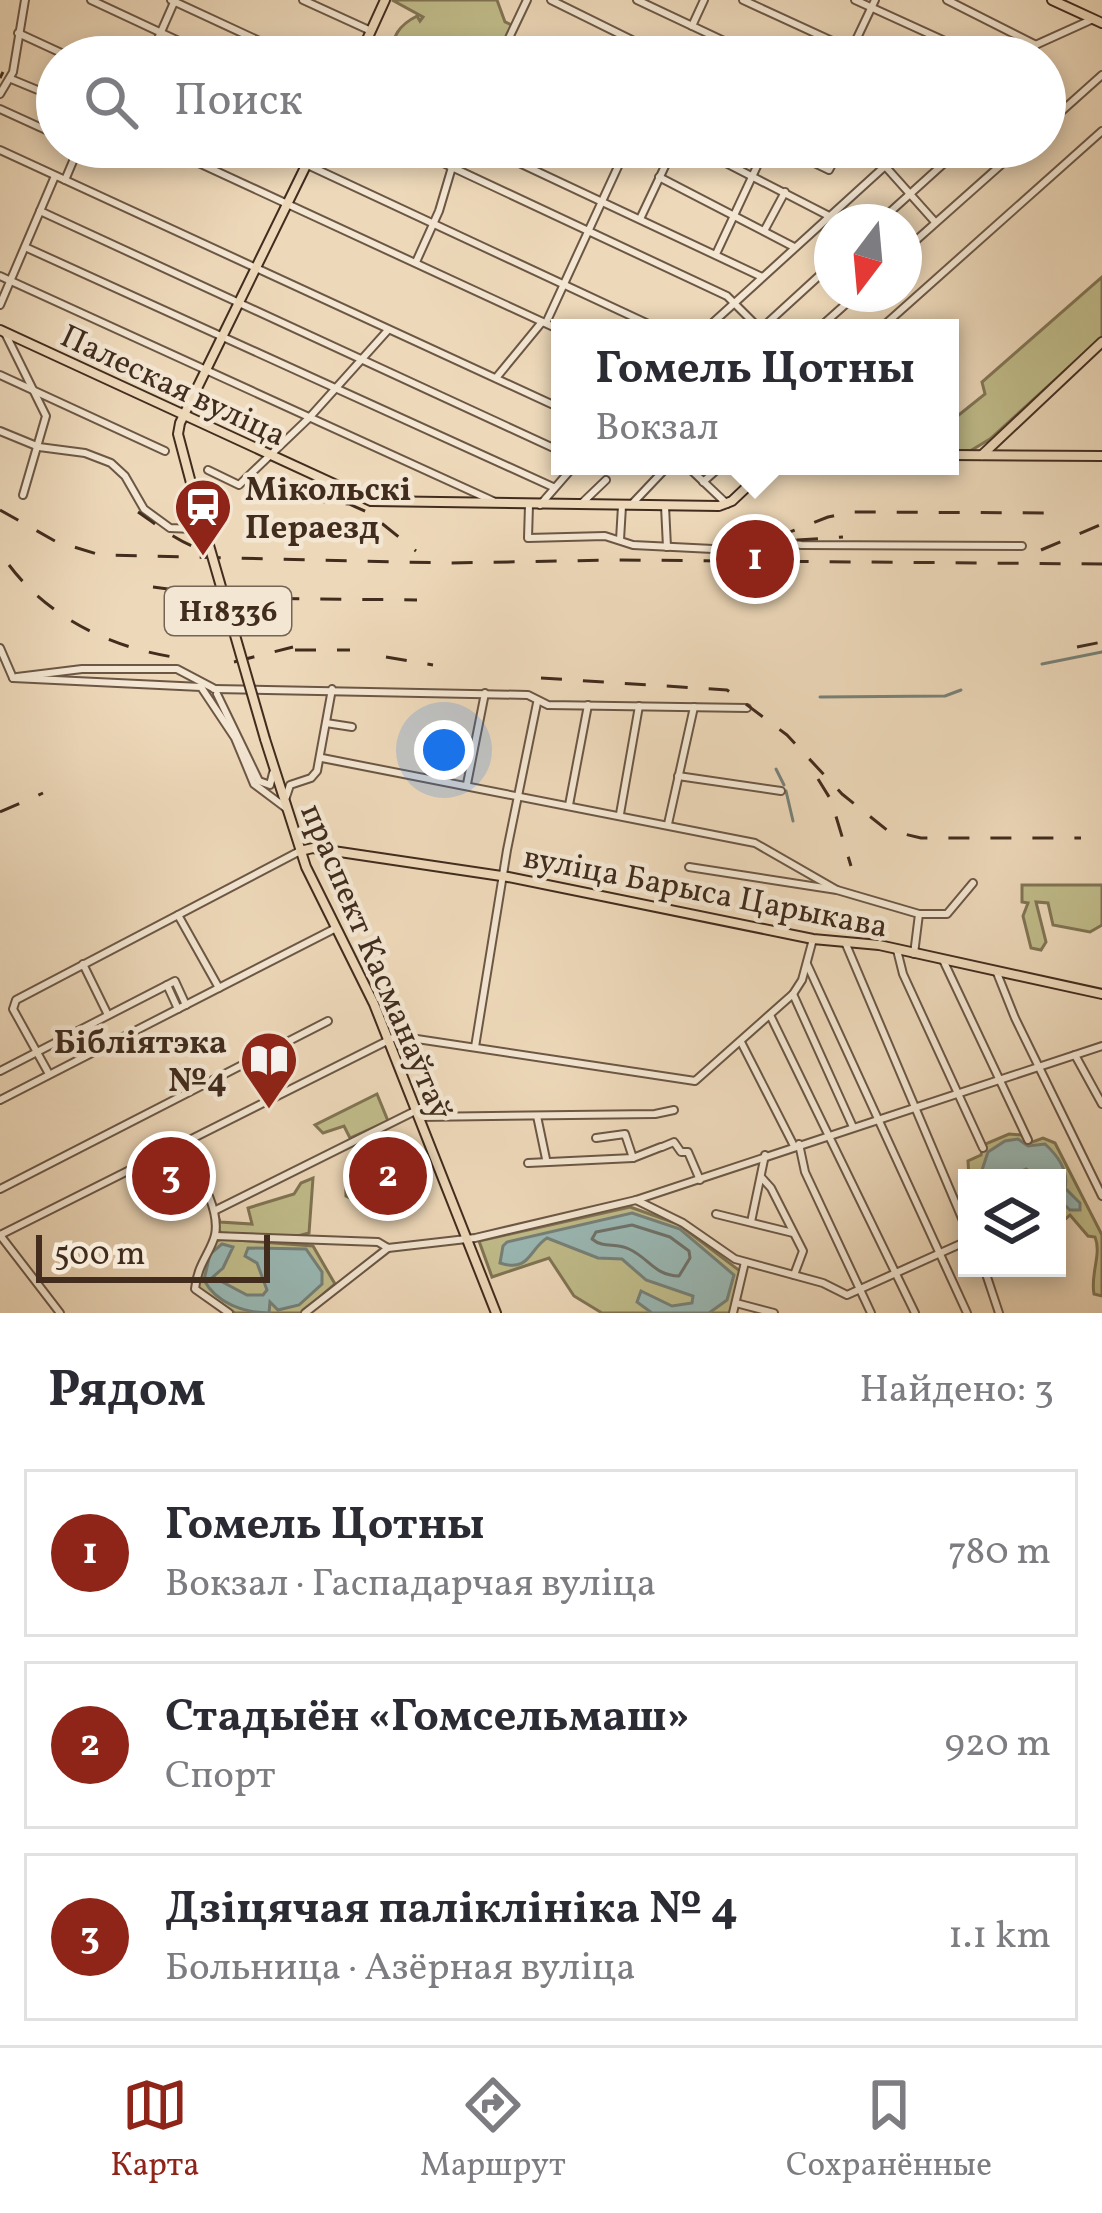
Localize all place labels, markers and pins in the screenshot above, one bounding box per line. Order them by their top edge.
place label: Мікольскі Пераезд [245,469,411,553]
station icon: Мікольскі Пераезд [172,476,234,558]
pin: 1 [716,514,794,604]
place label: Бібліятэка №4 [54,1022,227,1106]
library icon: Бібліятэка №4 [238,1029,300,1111]
pin: 3 [132,1131,210,1221]
pin: 2 [349,1131,427,1221]

